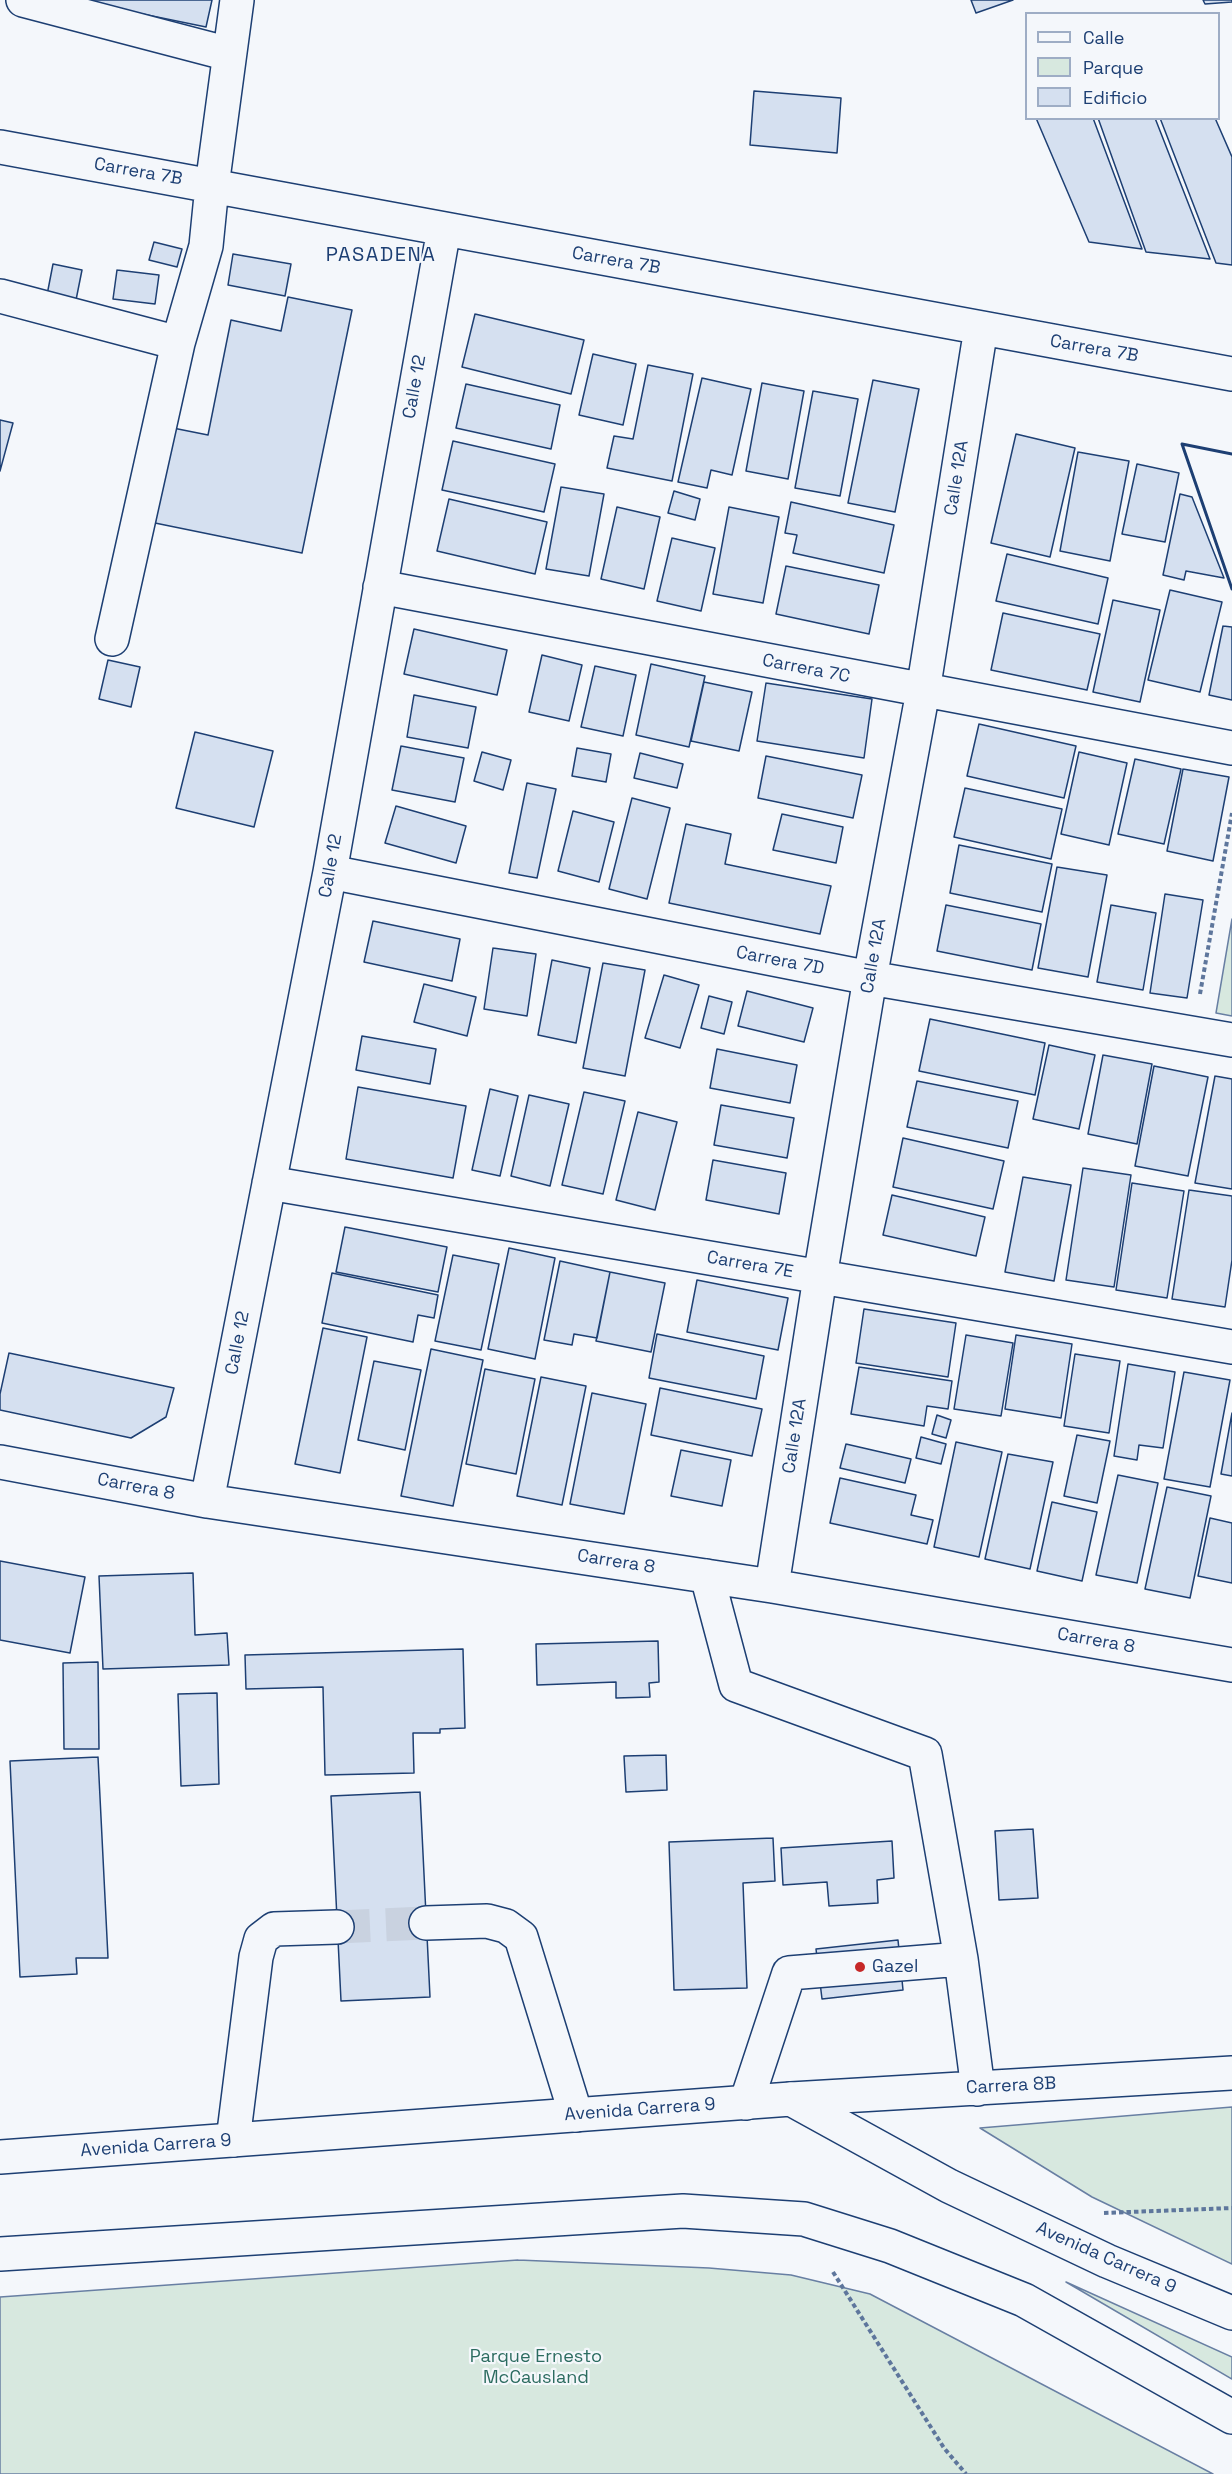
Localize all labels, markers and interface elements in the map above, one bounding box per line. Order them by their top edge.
legend [1025,12,1220,120]
text: Calle [1083,26,1124,49]
text: Parque [1083,56,1144,79]
text: Edificio [1083,86,1147,109]
street label: Carrera 7B [92,154,184,190]
street label: Carrera 7B [570,243,662,279]
district label: PASADENA [326,244,436,268]
street label: Carrera 7B [1048,331,1140,367]
street label: Calle 12 [399,353,431,421]
street label: Calle 12A [940,439,974,517]
street label: Carrera 7C [760,650,852,688]
street label: Calle 12 [315,832,347,900]
street label: Calle 12A [857,917,891,995]
street label: Carrera 7D [734,942,826,980]
street label: Carrera 7E [705,1247,795,1283]
street label: Calle 12 [221,1309,255,1377]
street label: Calle 12A [778,1397,812,1475]
street label: Carrera 8 [95,1469,177,1505]
street label: Carrera 8 [576,1545,656,1579]
street label: Carrera 8 [1055,1624,1137,1658]
place label: Gazel [872,1956,918,1978]
marker: Gazel [853,1960,867,1974]
street label: Carrera 8B [965,2073,1057,2099]
street label: Avenida Carrera 9 [564,2094,716,2126]
street label: Avenida Carrera 9 [80,2130,232,2162]
street label: Avenida Carrera 9 [1032,2217,1180,2299]
park label: Parque Ernesto McCausland [470,2346,602,2388]

